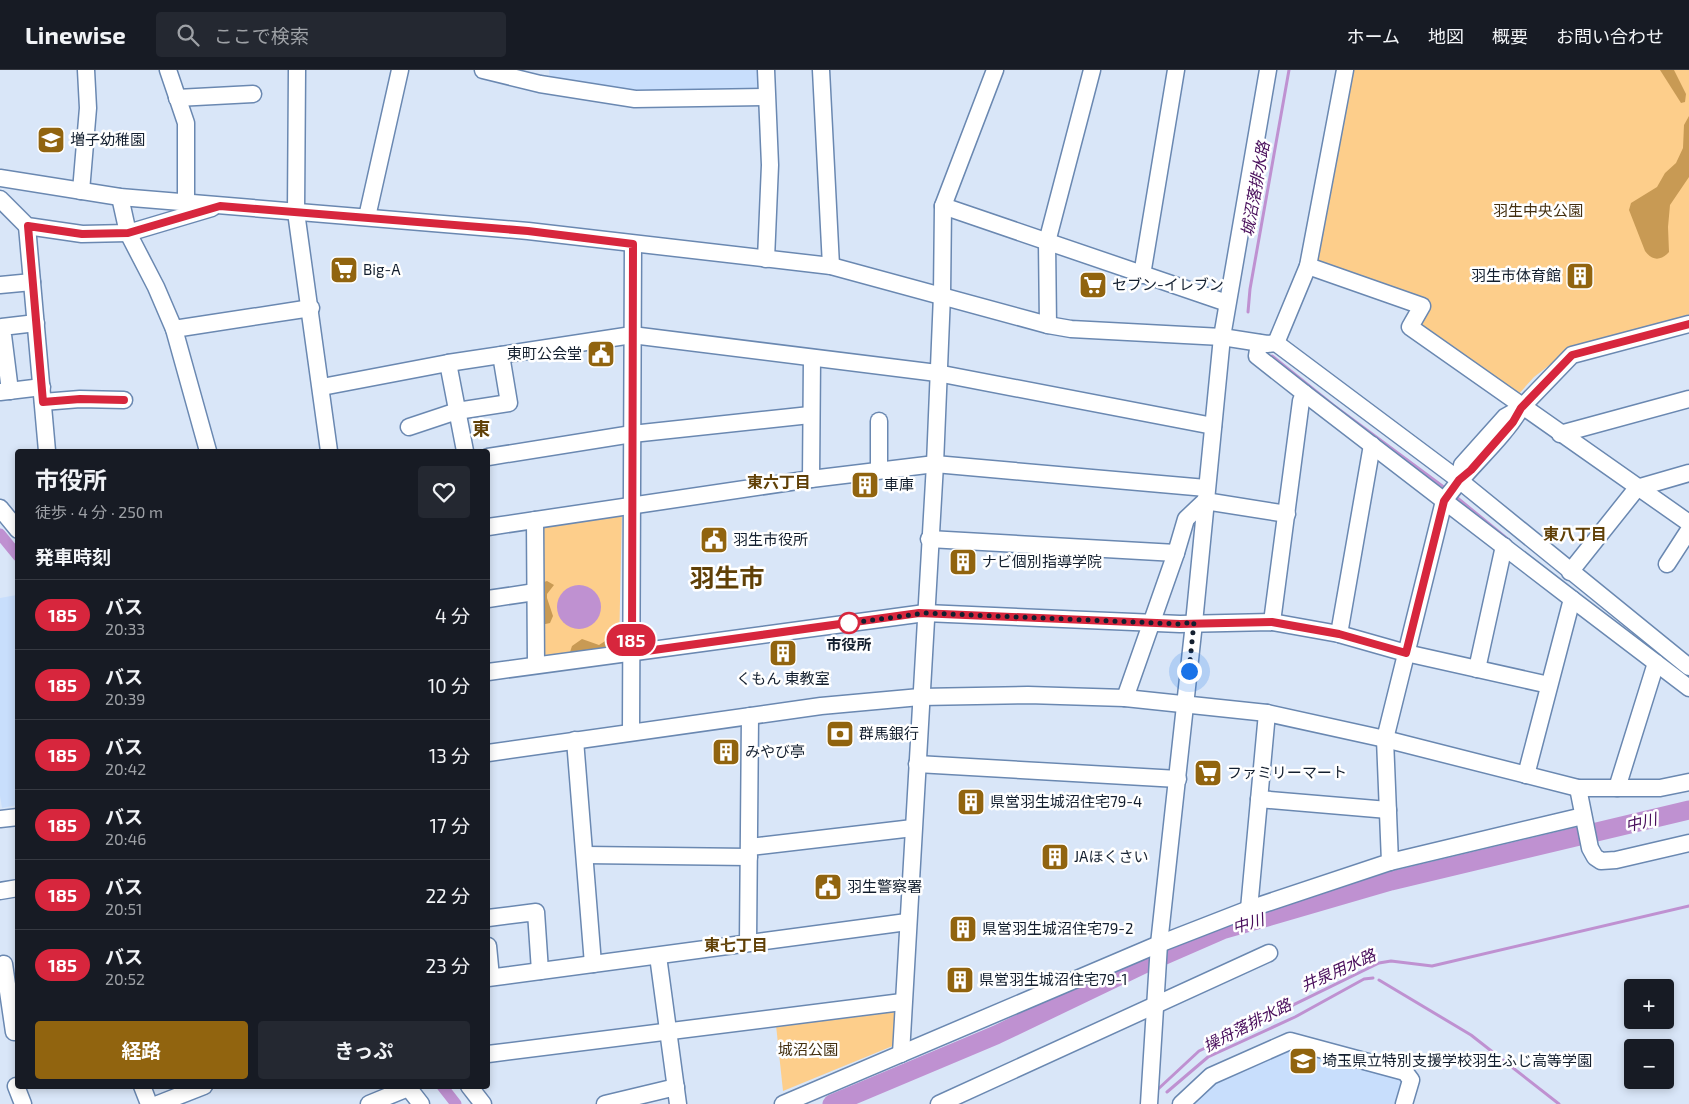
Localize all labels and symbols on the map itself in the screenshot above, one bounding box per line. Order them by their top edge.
school or university icon: 増子幼稚園 [36,125,66,155]
place label: 増子幼稚園 [70,130,145,148]
water label: 城沼落排水路 [1237,138,1273,238]
park label: 羽生中央公園 [1493,201,1583,219]
supermarket icon: Big-A [329,255,359,285]
place label: Big-A [363,260,401,278]
building icon: 羽生市体育館 [1565,261,1595,291]
place label: 羽生市体育館 [1471,266,1561,284]
supermarket icon: セブン-イレブン [1078,270,1108,300]
place label: セブン-イレブン [1112,275,1224,293]
public building icon: 東町公会堂 [586,339,616,369]
place label: 東町公会堂 [507,344,582,362]
district label: 東 [472,417,490,439]
building icon: 車庫 [850,470,880,500]
district label: 東六丁目 [747,472,811,491]
place label: 車庫 [884,475,914,493]
district label: 東八丁目 [1543,524,1607,543]
public building icon: 羽生市役所 [699,525,729,555]
place label: 羽生市役所 [733,530,808,548]
building icon: ナビ個別指導学院 [948,547,978,577]
place label: ナビ個別指導学院 [982,552,1102,570]
district label: 羽生市 [689,562,765,592]
marker: 市役所 [838,612,860,634]
line badge: 185 [602,624,660,656]
place label: 市役所 [826,635,872,653]
building icon: くもん 東教室 [768,638,798,668]
your location [1177,659,1202,684]
place label: くもん 東教室 [736,669,830,687]
bank icon: 群馬銀行 [825,719,855,749]
place label: 群馬銀行 [859,724,919,742]
building icon: みやび亭 [711,737,741,767]
place label: みやび亭 [745,742,805,760]
supermarket icon: ファミリーマート [1193,758,1223,788]
place label: ファミリーマート [1227,763,1347,781]
building icon: 県営羽生城沼住宅79-4 [956,787,986,817]
place label: 県営羽生城沼住宅79-4 [990,792,1142,810]
water label: 中川 [1623,808,1661,834]
building icon: JAほくさい [1040,842,1070,872]
place label: JAほくさい [1074,847,1148,865]
public building icon: 羽生警察署 [813,872,843,902]
place label: 羽生警察署 [847,877,922,895]
water label: 中川 [1230,908,1268,936]
building icon: 県営羽生城沼住宅79-2 [948,914,978,944]
place label: 県営羽生城沼住宅79-2 [982,919,1133,937]
district label: 東七丁目 [704,935,768,954]
water label: 井泉用水路 [1297,944,1380,994]
building icon: 県営羽生城沼住宅79-1 [945,965,975,995]
place label: 県営羽生城沼住宅79-1 [979,970,1128,988]
water label: 操舟落排水路 [1200,993,1296,1055]
park label: 城沼公園 [778,1040,838,1058]
school or university icon: 埼玉県立特別支援学校羽生ふじ高等学園 [1288,1046,1318,1076]
place label: 埼玉県立特別支援学校羽生ふじ高等学園 [1322,1051,1592,1069]

